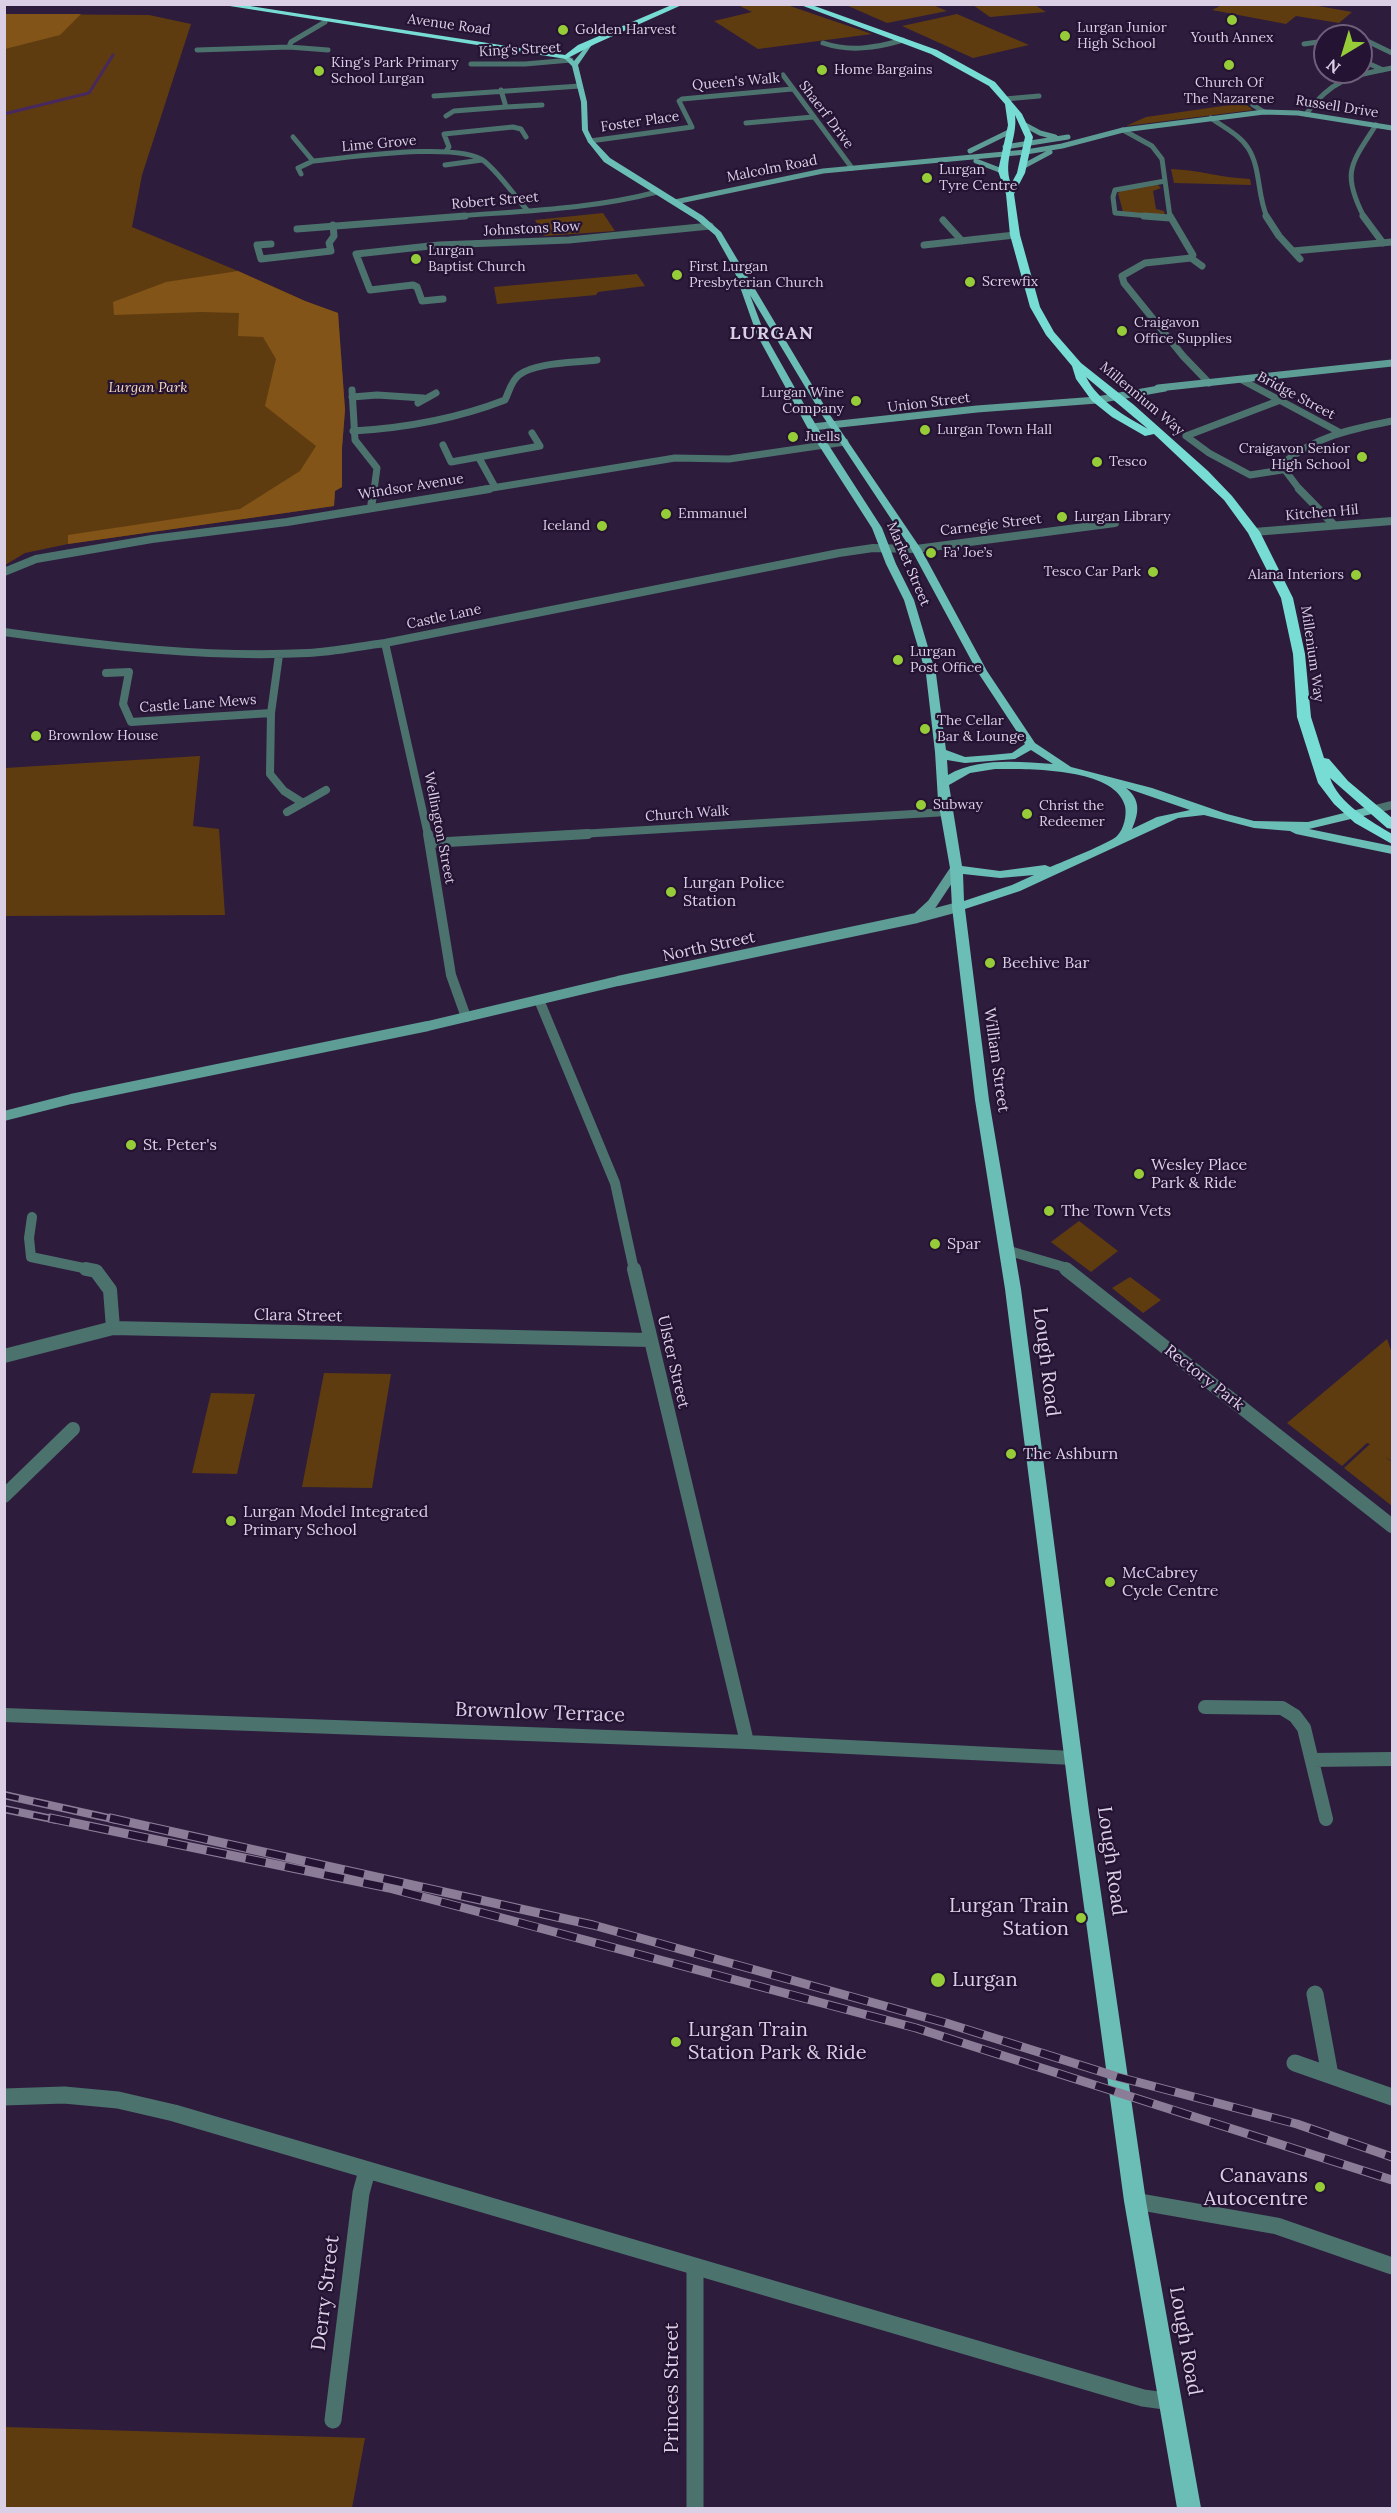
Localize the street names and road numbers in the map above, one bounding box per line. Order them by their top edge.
street label: Avenue Road [406,11,492,39]
street label: King's Street [478,39,562,61]
street label: Queen's Walk [691,70,781,94]
street label: Shaerf Drive [795,78,857,152]
street label: Russell Drive [1294,92,1380,122]
street label: Foster Place [600,108,680,136]
street label: Lime Grove [341,132,417,156]
street label: Malcolm Road [725,152,819,186]
street label: Robert Street [451,189,539,213]
street label: Johnstons Row [483,218,581,240]
street label: Millennium Way [1096,359,1188,439]
street label: Bridge Street [1254,368,1338,424]
street label: Union Street [887,390,971,416]
street label: Windsor Avenue [357,470,465,504]
street label: Kitchen Hil [1285,501,1359,525]
street label: Carnegie Street [939,510,1043,540]
street label: Market Street [883,519,933,609]
street label: Castle Lane [405,601,483,633]
street label: Millenium Way [1297,605,1327,703]
street label: Castle Lane Mews [139,692,257,716]
street label: Wellington Street [420,770,458,886]
street label: Church Walk [645,803,729,825]
street label: North Street [661,928,757,966]
street label: William Street [979,1006,1013,1114]
street label: Clara Street [254,1306,342,1326]
street label: Lough Road [1027,1306,1065,1418]
street label: Ulster Street [653,1313,693,1411]
street label: Rectory Park [1160,1341,1248,1415]
street label: Brownlow Terrace [455,1698,625,1728]
street label: Lough Road [1091,1805,1131,1917]
street label: Derry Street [307,2234,345,2352]
street label: Lough Road [1164,2285,1206,2397]
street label: Princes Street [660,2322,684,2454]

